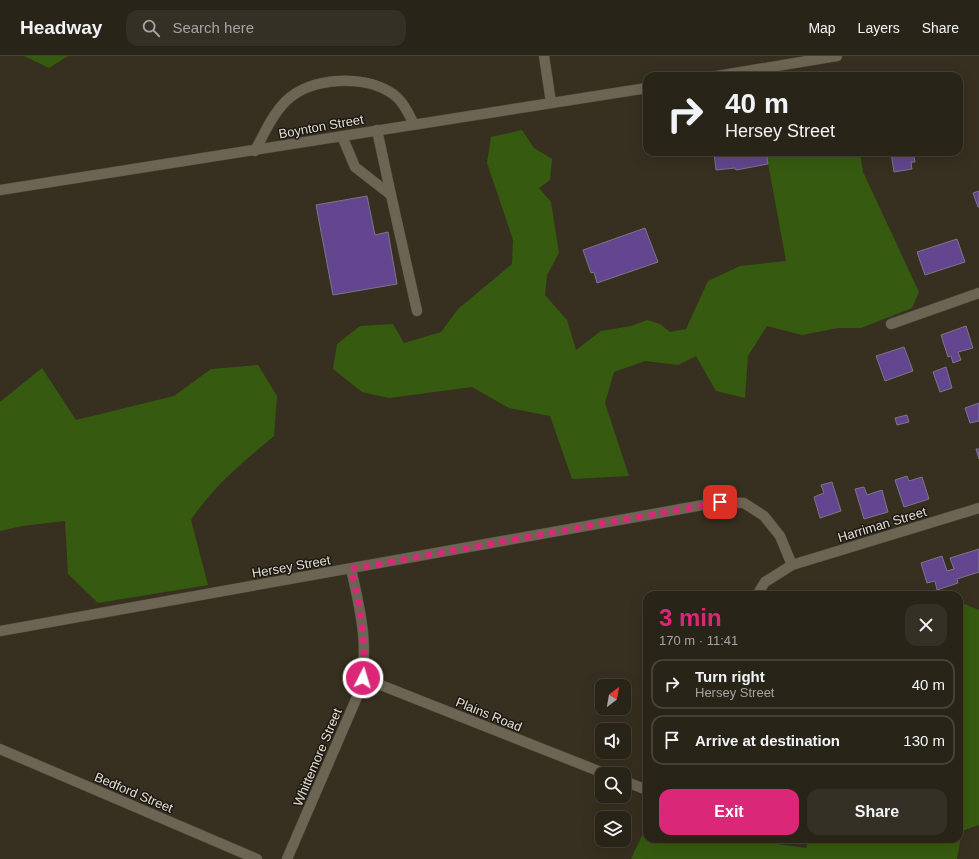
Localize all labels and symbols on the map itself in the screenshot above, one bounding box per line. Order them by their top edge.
street label: Boynton Street [277,112,365,141]
pin [703,485,737,519]
street label: Harriman Street [836,504,929,545]
street label: Hersey Street [251,552,332,581]
position arrow [342,657,384,699]
north arrow [595,679,631,715]
street label: Plains Road [454,694,524,735]
street label: Whittemore Street [290,706,345,808]
street label: Bedford Street [92,769,176,816]

